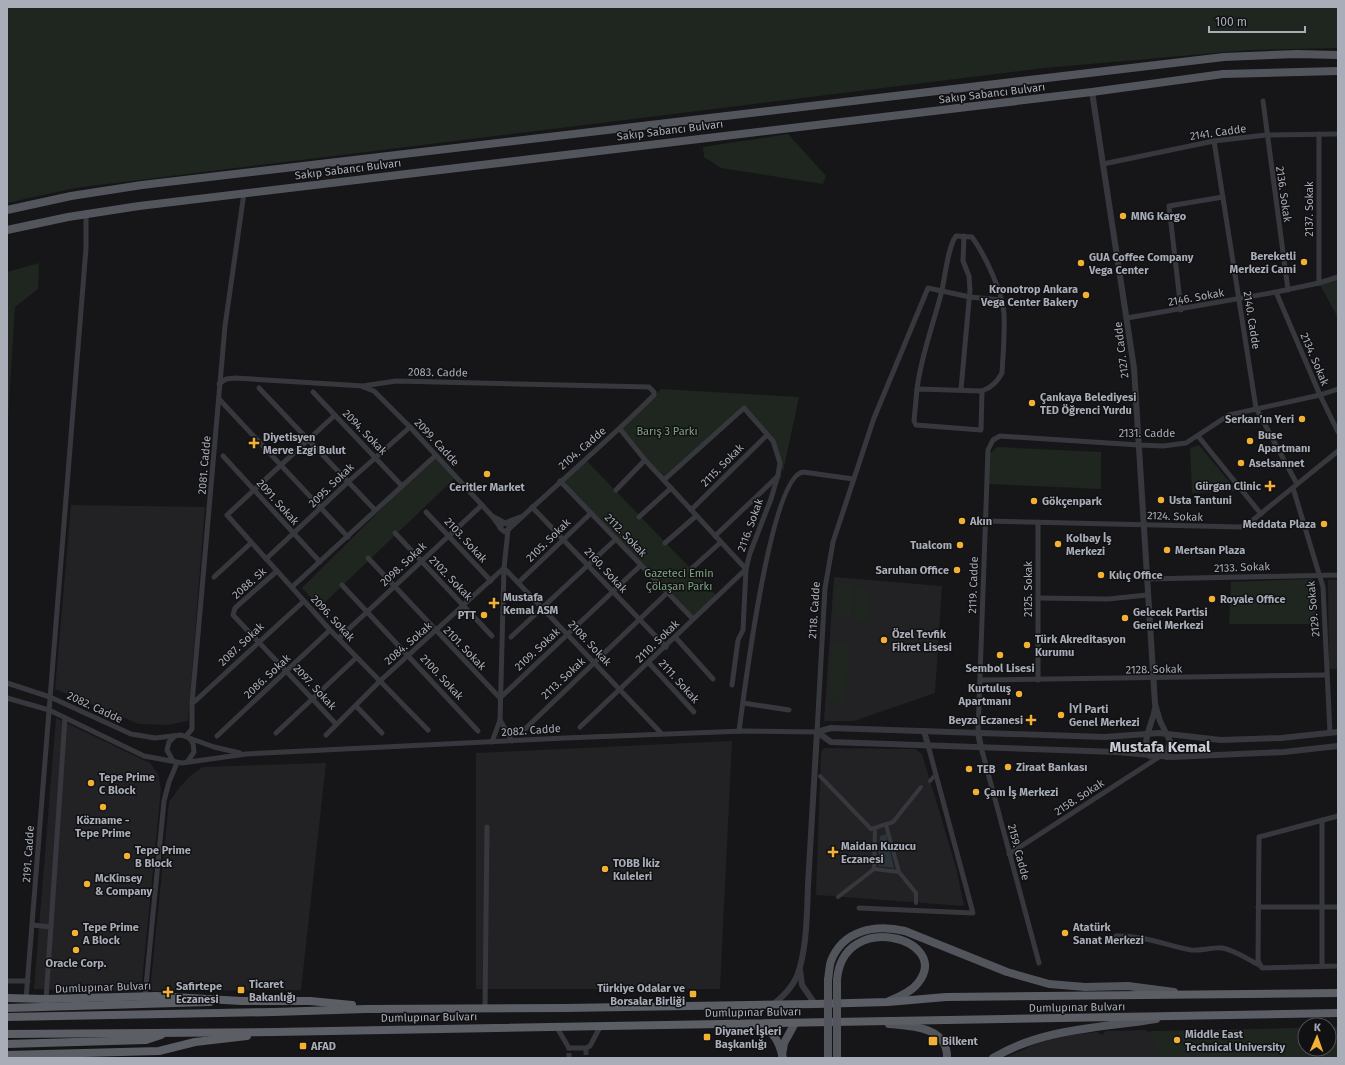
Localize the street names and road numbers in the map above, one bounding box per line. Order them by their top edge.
street label: Sakıp Sabancı Bulvarı [938,81,1046,106]
street label: Sakıp Sabancı Bulvarı [616,118,724,143]
street label: 2141. Cadde [1189,122,1247,143]
street label: Sakıp Sabancı Bulvarı [294,157,402,182]
street label: 2136. Sokak [1273,165,1294,223]
street label: 2137. Sokak [1303,181,1316,237]
street label: 2146. Sokak [1167,286,1225,309]
street label: 2140. Cadde [1240,290,1263,350]
street label: 2127. Cadde [1112,321,1131,379]
street label: 2134. Sokak [1298,331,1332,388]
street label: 2083. Cadde [408,365,468,380]
street label: 2094. Sokak [340,407,390,458]
street label: 2099. Cadde [412,416,462,469]
street label: 2104. Cadde [556,424,609,473]
street label: 2131. Cadde [1119,427,1175,440]
street label: 2081. Cadde [195,435,214,495]
street label: 2115. Sokak [698,441,747,489]
street label: 2095. Sokak [306,460,357,510]
street label: 2091. Sokak [254,477,302,528]
street label: 2116. Sokak [735,497,766,553]
street label: 2124. Sokak [1147,509,1204,524]
street label: 2112. Sokak [602,511,650,560]
street label: 2103. Sokak [442,515,490,566]
street label: 2105. Sokak [523,516,573,565]
street label: 2098. Sokak [378,539,429,589]
street label: 2160. Sokak [581,545,630,596]
street label: 2102. Sokak [426,554,475,603]
street label: 2119. Cadde [966,556,981,614]
street label: 2133. Sokak [1214,560,1271,575]
street label: 2125. Sokak [1022,561,1035,617]
street label: 2088. Sk [230,565,269,602]
street label: 2129. Sokak [1305,580,1322,637]
street label: 2118. Cadde [806,581,823,639]
street label: 2096. Sokak [308,593,357,644]
street label: 2110. Sokak [633,617,682,665]
street label: 2108. Sokak [565,618,614,669]
street label: 2084. Sokak [382,619,435,667]
street label: 2087. Sokak [216,620,267,669]
street label: 2101. Sokak [441,624,489,673]
street label: 2109. Sokak [512,625,563,673]
street label: 2086. Sokak [241,651,293,701]
street label: 2100. Sokak [417,652,466,703]
street label: 2113. Sokak [539,655,588,702]
street label: 2111. Sokak [656,657,702,706]
street label: 2097. Sokak [290,662,339,713]
street label: 2128. Sokak [1126,663,1183,676]
street label: 2082. Cadde [65,689,125,726]
street label: 2082. Cadde [501,722,561,739]
street label: 2158. Sokak [1052,776,1107,818]
street label: 2159. Cadde [1005,823,1032,882]
street label: 2191. Cadde [20,825,37,883]
street label: Dumlupınar Bulvarı [55,979,151,996]
street label: Dumlupınar Bulvarı [1029,1000,1125,1015]
street label: Dumlupınar Bulvarı [705,1005,801,1020]
street label: Dumlupınar Bulvarı [381,1010,477,1025]

